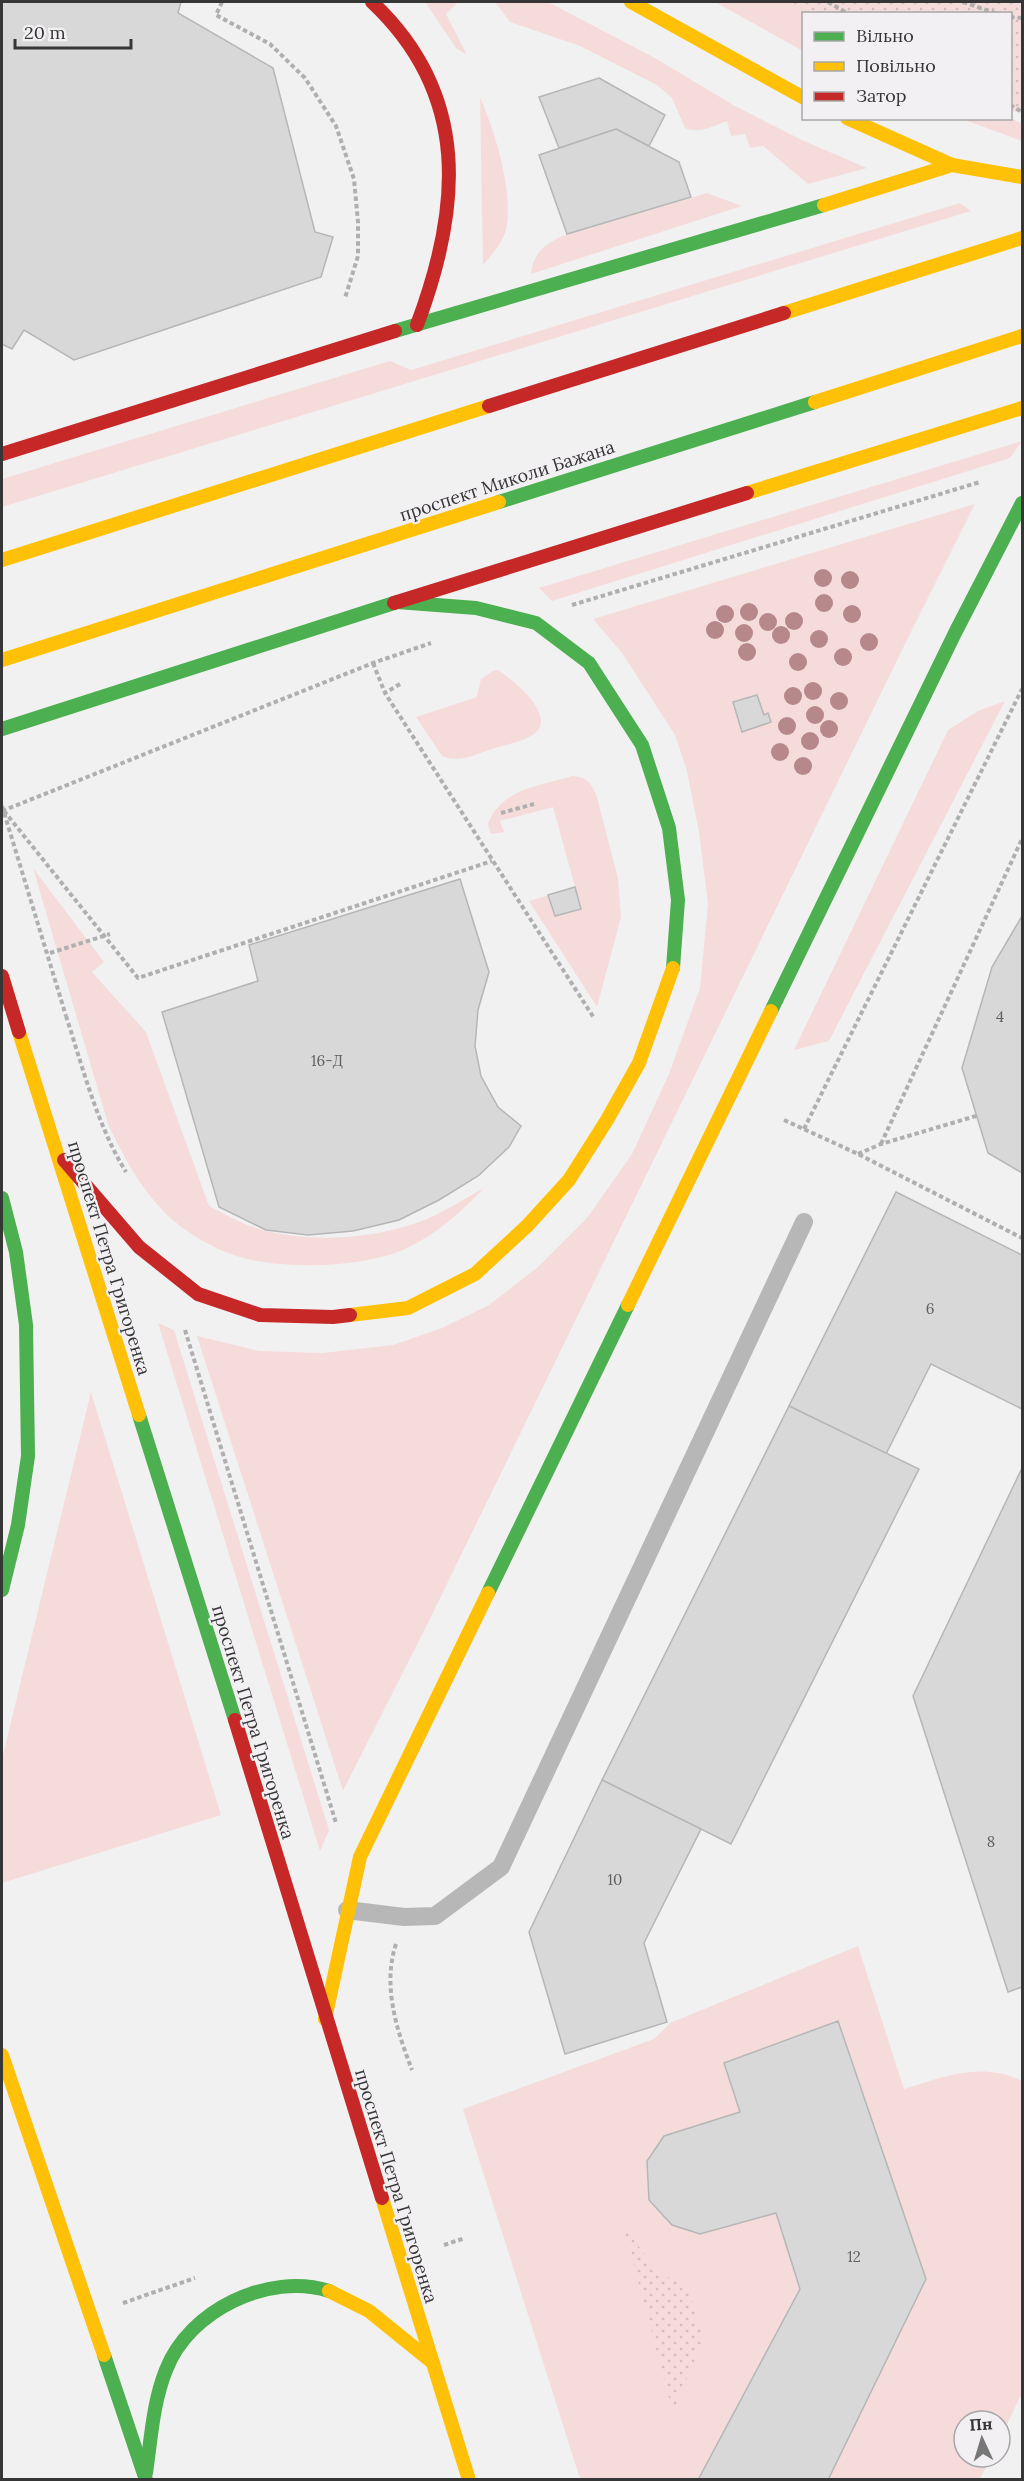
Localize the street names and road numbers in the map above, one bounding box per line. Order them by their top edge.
street label: проспект Миколи Бажана [396,435,617,526]
street label: проспект Петра Григоренка [63,1138,156,1378]
street label: проспект Петра Григоренка [207,1602,300,1842]
street label: проспект Петра Григоренка [350,2066,443,2306]

